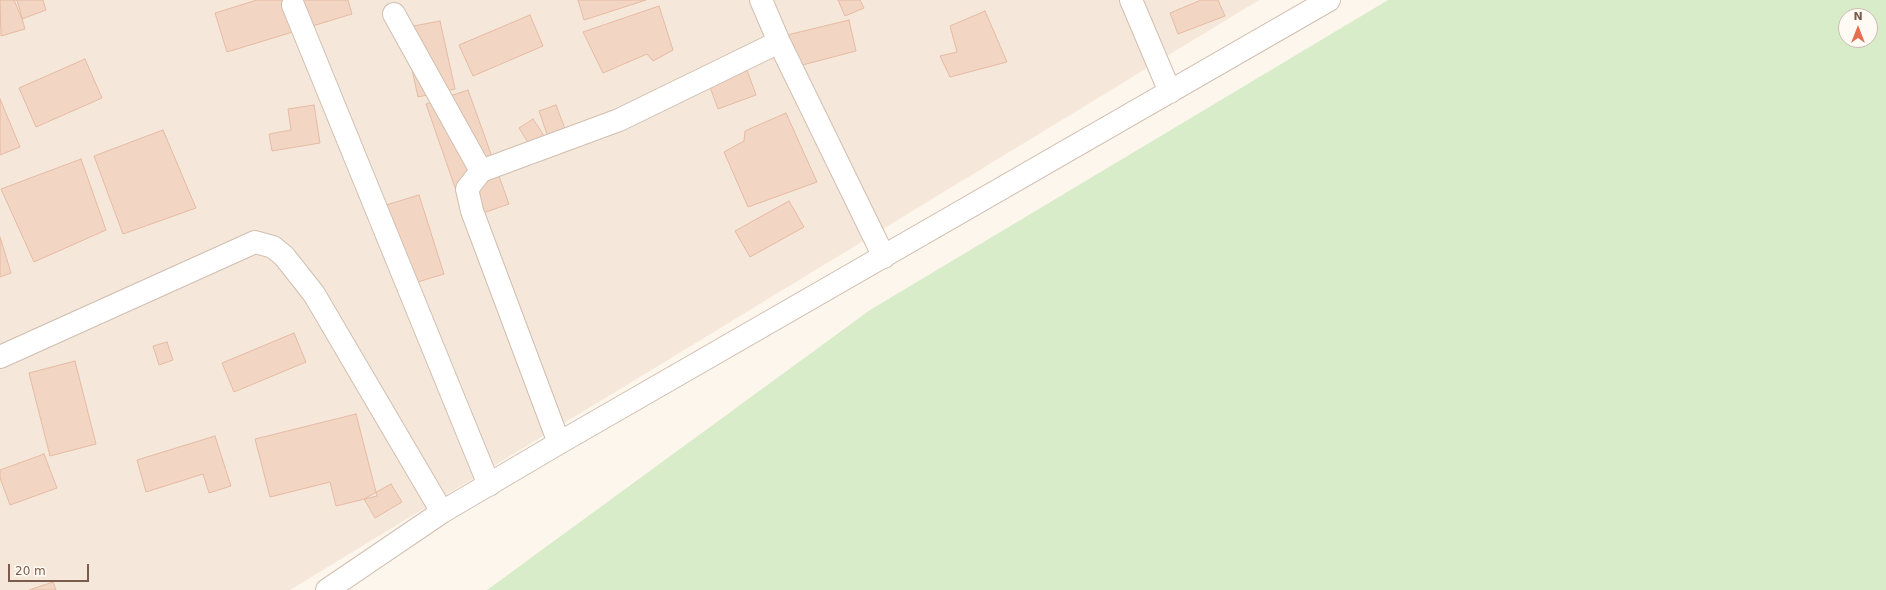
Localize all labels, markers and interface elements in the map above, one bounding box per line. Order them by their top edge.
north arrow [1838,8,1878,48]
text: N [1853,10,1863,23]
scale bar [10,556,91,582]
text: 20 m [15,564,46,578]

